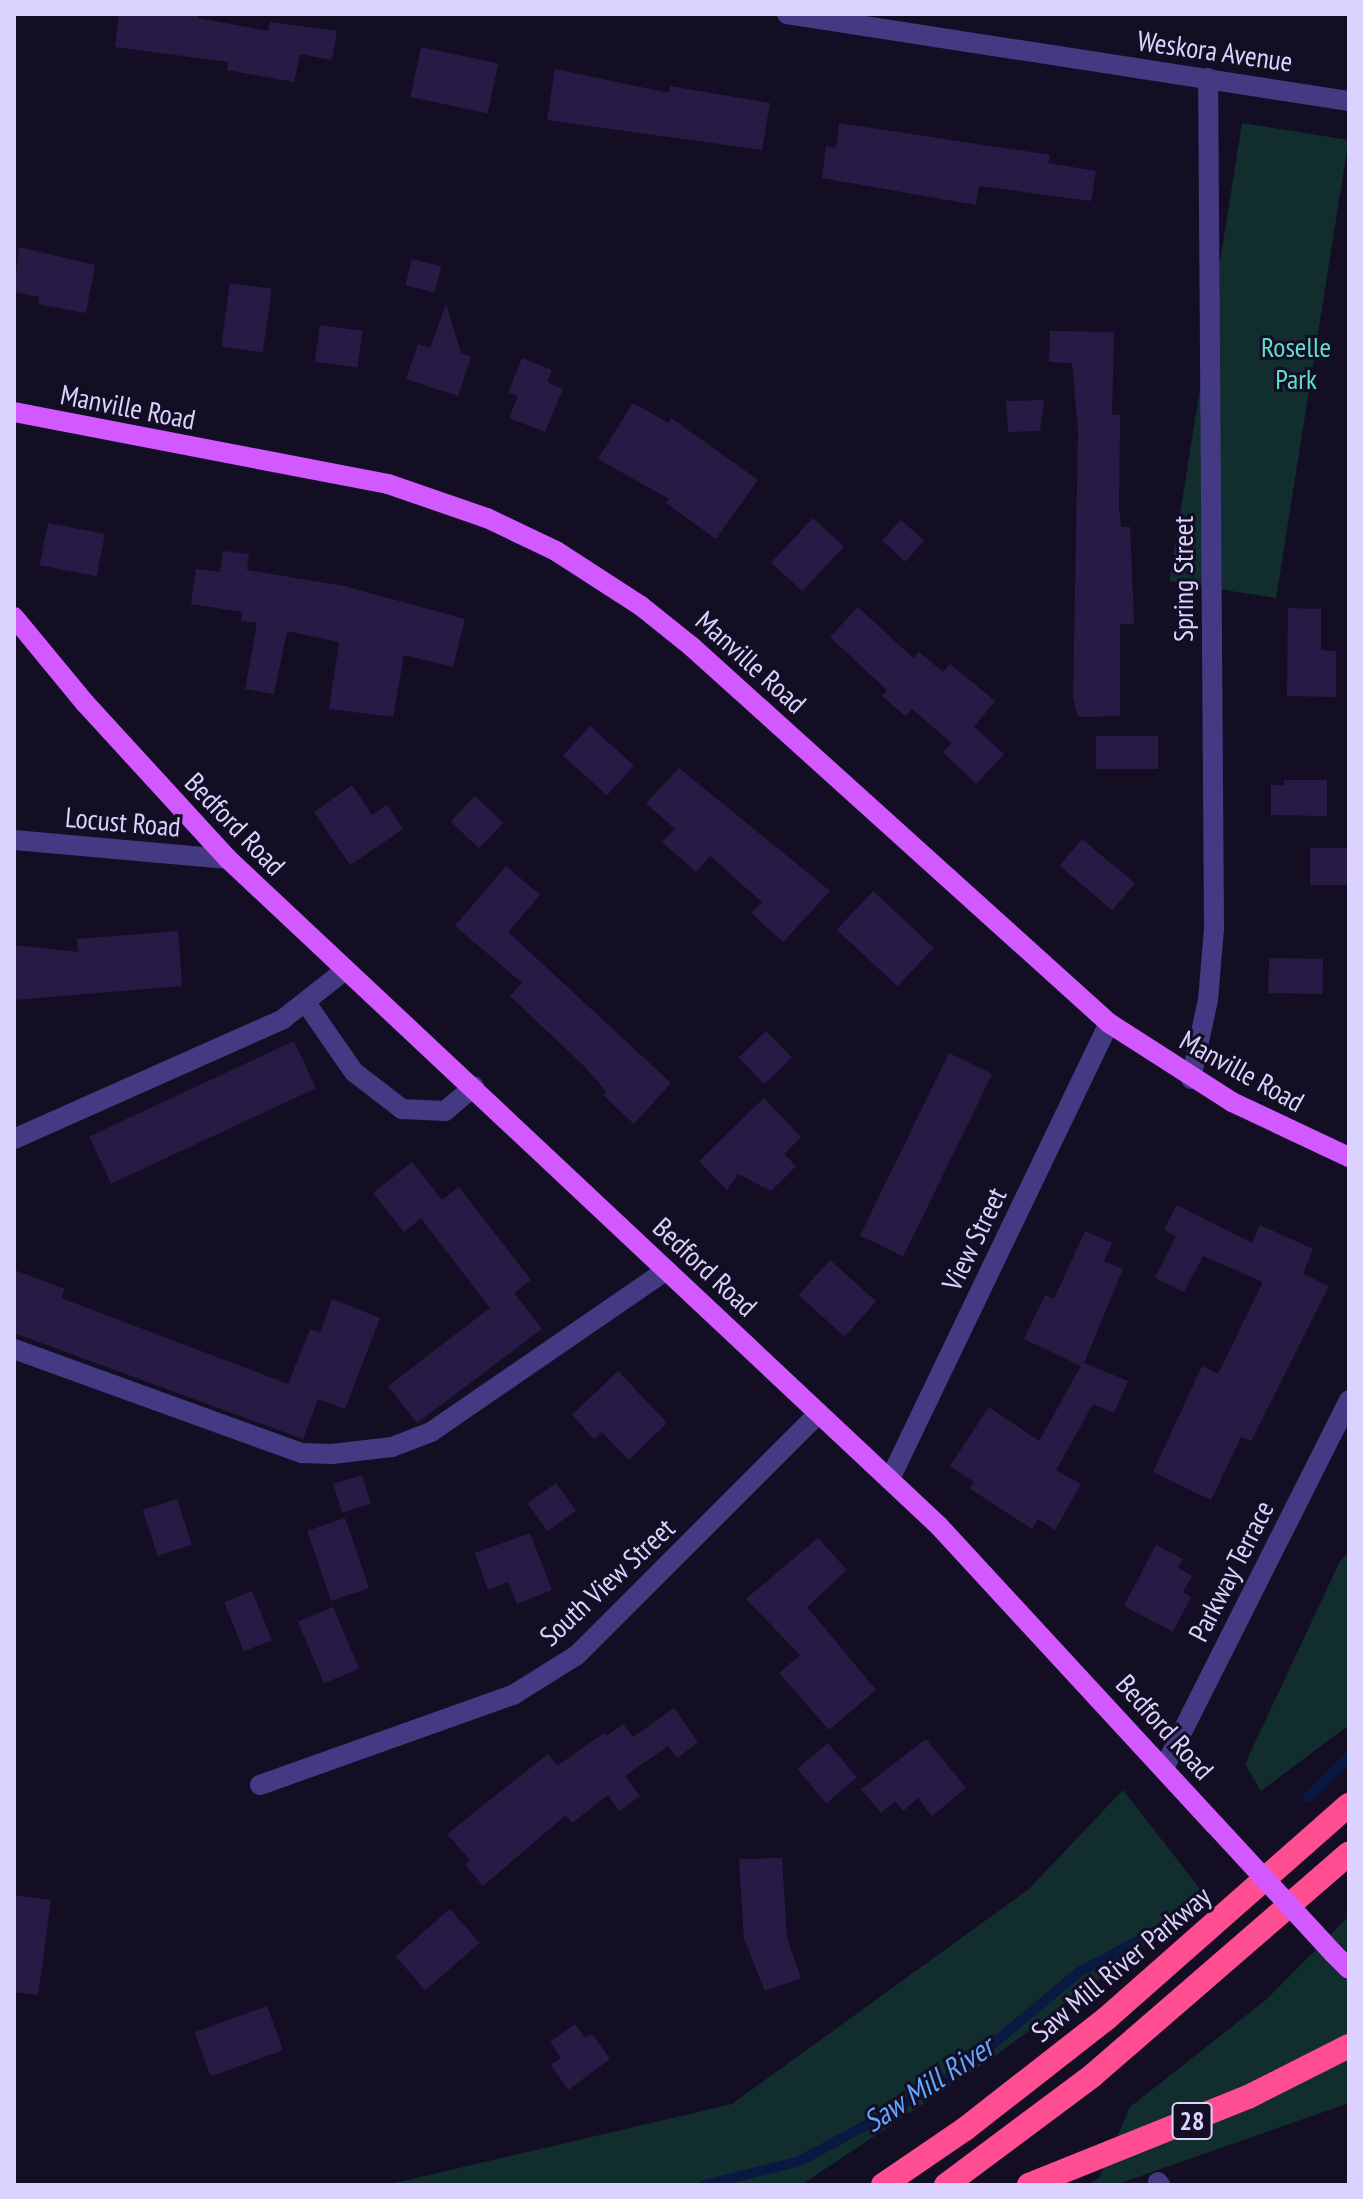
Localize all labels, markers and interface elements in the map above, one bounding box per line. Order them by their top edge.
street label: Weskora Avenue [1135,23,1295,79]
park label: Roselle Park [1261,330,1331,396]
street label: Manville Road [58,377,198,437]
street label: Spring Street [1166,516,1200,642]
street label: Manville Road [689,604,813,720]
street label: Bedford Road [178,766,292,882]
street label: Locust Road [64,800,182,844]
street label: Manville Road [1174,1023,1310,1119]
street label: View Street [935,1182,1013,1296]
street label: Bedford Road [646,1211,764,1323]
street label: Parkway Terrace [1181,1495,1281,1647]
street label: South View Street [532,1511,682,1653]
street label: Bedford Road [1109,1668,1221,1786]
street label: Saw Mill River Parkway [1024,1879,1218,2049]
water label: Saw Mill River [856,2029,1000,2139]
road number: 28 [1170,2099,1214,2143]

